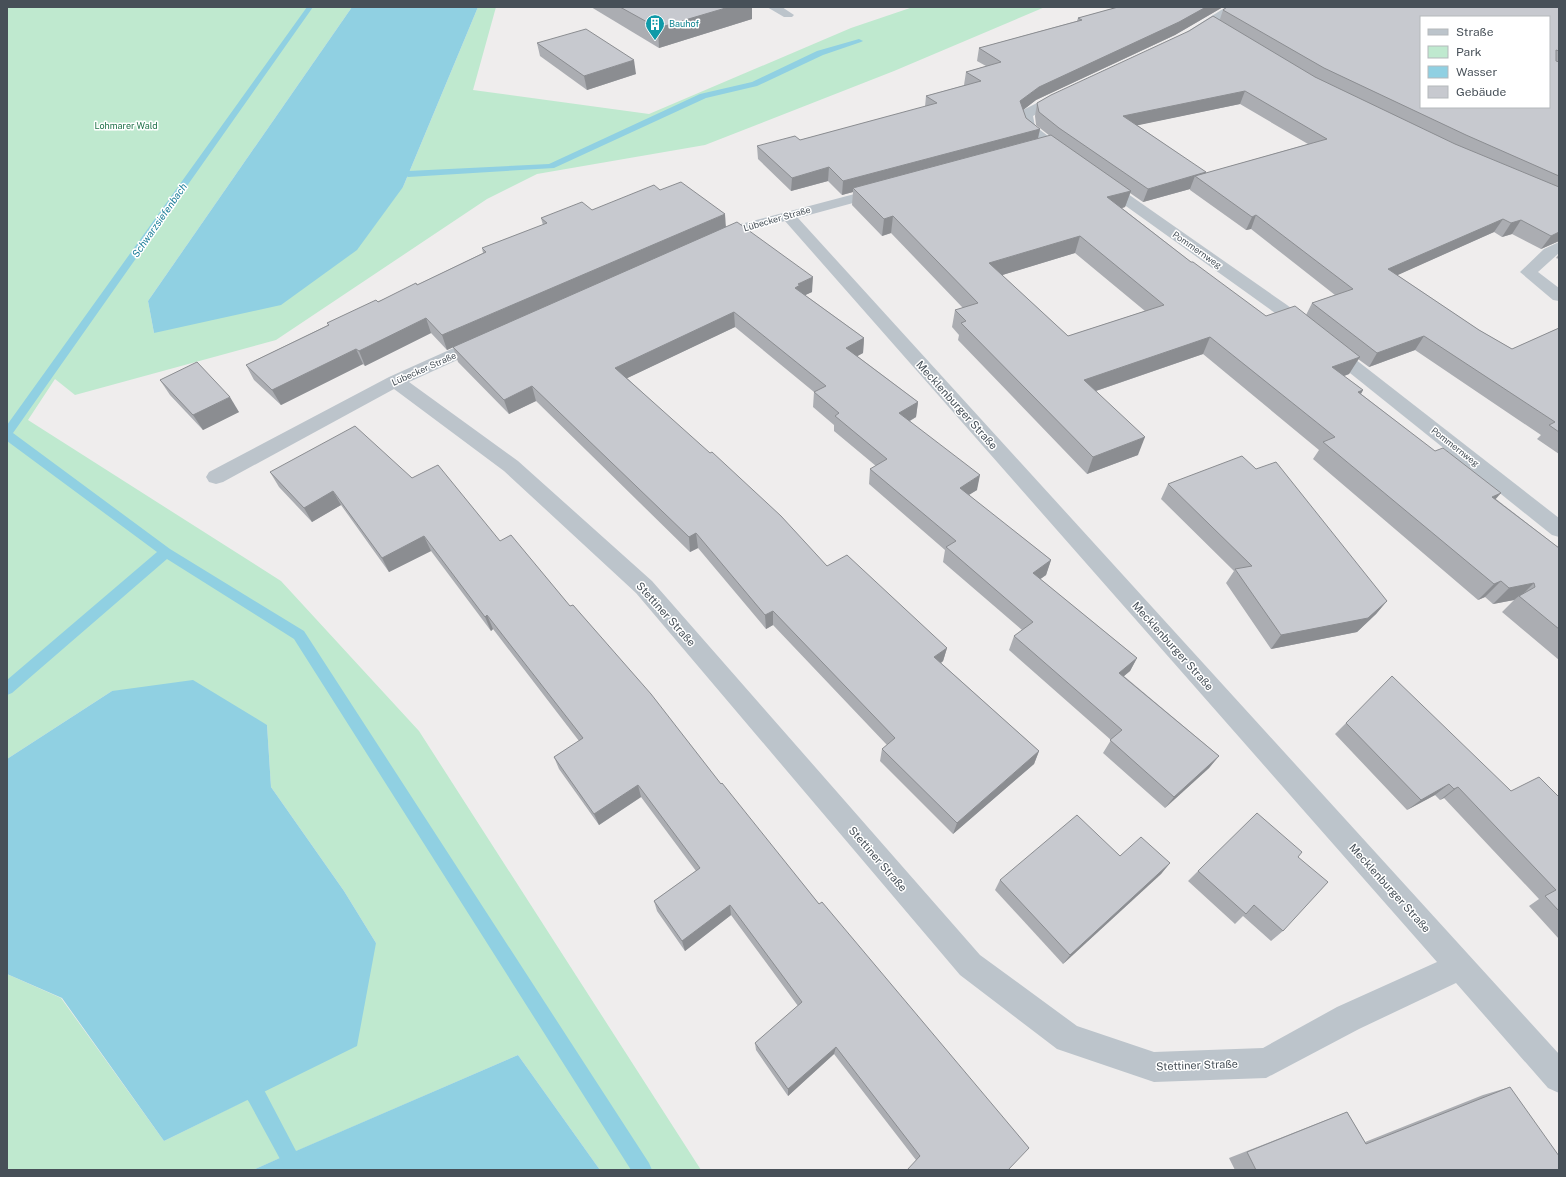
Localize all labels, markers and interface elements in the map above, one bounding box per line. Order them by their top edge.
building icon: Bauhof [644,13,666,41]
legend [1420,16,1550,108]
place label: Bauhof [669,18,699,29]
text: Straße [1456,25,1494,39]
text: Park [1456,45,1482,59]
text: Wasser [1456,65,1497,79]
text: Gebäude [1456,85,1506,99]
park label: Lohmarer Wald [94,120,158,131]
water label: Schwarzsiefenbach [129,180,189,259]
street label: Lübecker Straße [742,204,812,233]
street label: Pommernweg [1171,229,1224,271]
street label: Lübecker Straße [390,349,458,388]
street label: Mecklenburger Straße [914,358,1000,452]
street label: Pommernweg [1429,425,1482,469]
street label: Stettiner Straße [634,580,698,648]
street label: Mecklenburger Straße [1130,599,1216,693]
street label: Stettiner Straße [847,824,909,894]
street label: Mecklenburger Straße [1347,841,1433,935]
street label: Stettiner Straße [1156,1058,1238,1072]

